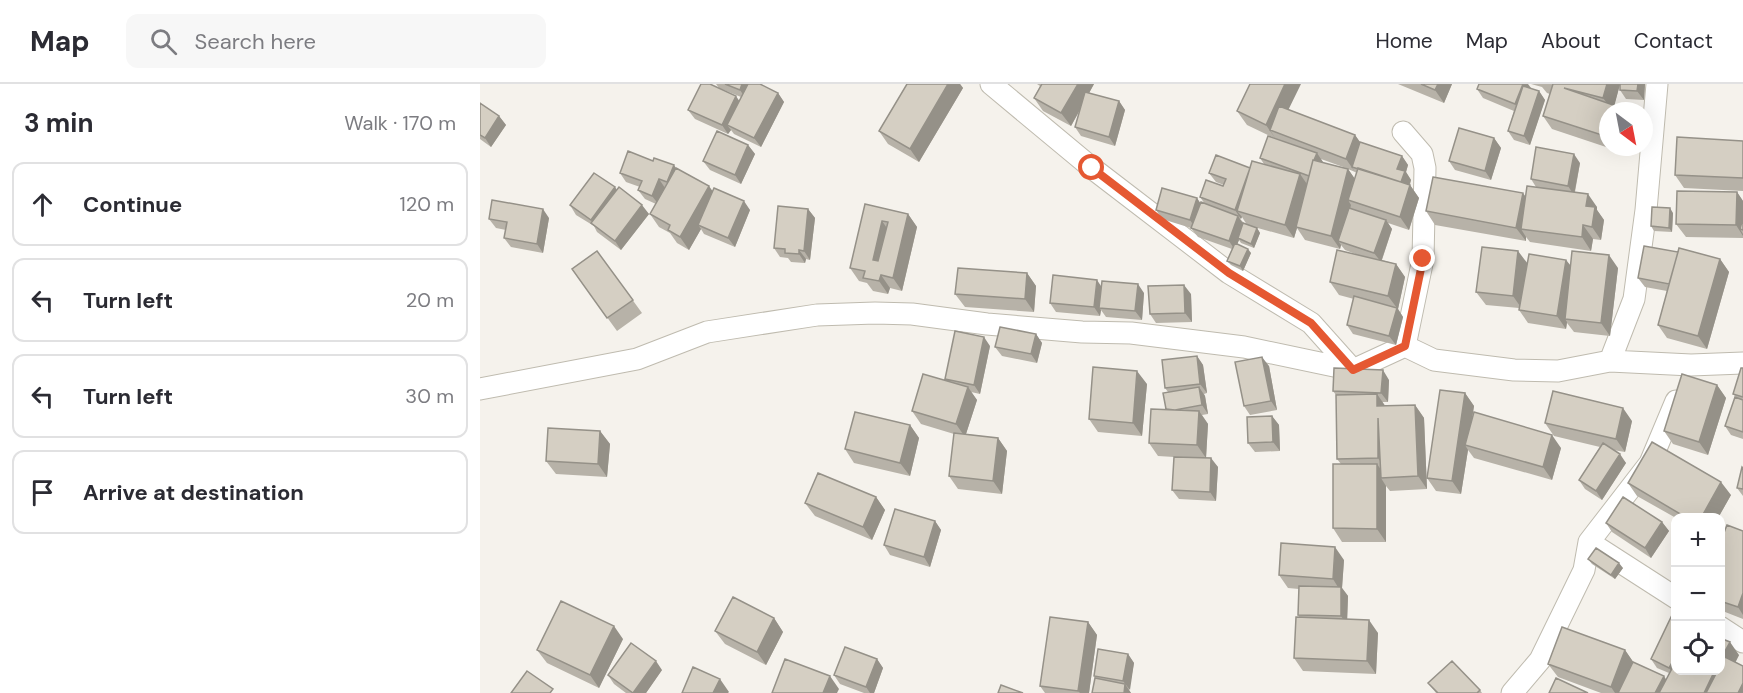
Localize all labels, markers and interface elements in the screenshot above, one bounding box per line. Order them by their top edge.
search box [126,14,546,68]
text: Map [30,23,90,60]
icon: search [147,25,180,58]
text: Search here [195,27,316,56]
text: Home [1375,27,1433,55]
text: Map [1466,27,1508,55]
text: About [1541,27,1601,55]
text: Contact [1634,27,1713,55]
north arrow [1599,102,1653,156]
text: 3 min [24,106,93,140]
text: Walk · 170 m [344,110,456,136]
route start [1078,154,1104,180]
icon: ahead [26,188,59,221]
text: Continue [83,190,182,219]
text: 120 m [400,191,454,217]
route end [1409,245,1435,271]
icon: left [26,284,59,317]
text: Turn left [83,286,173,315]
text: 20 m [406,287,454,313]
icon: left [26,380,59,413]
text: Turn left [83,382,173,411]
text: 30 m [405,383,454,409]
icon: arrive [26,476,59,509]
text: Arrive at destination [83,478,304,507]
map controls [1671,513,1725,675]
button: + [1671,513,1725,567]
button: − [1671,567,1725,621]
button: locate [1671,621,1725,675]

